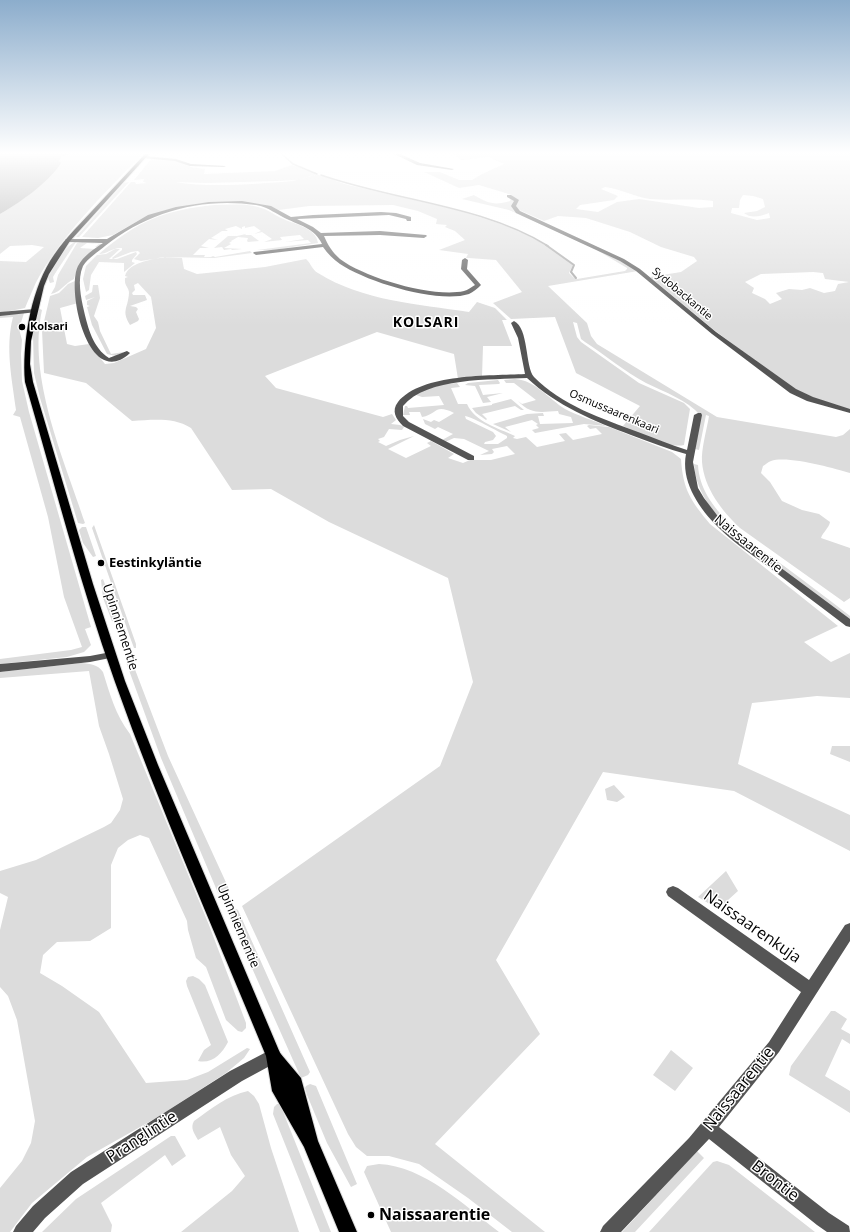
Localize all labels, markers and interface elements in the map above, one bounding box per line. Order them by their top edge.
street label: Sydobackantie [649,265,715,323]
district label: KOLSARI [393,315,459,331]
place label: Kolsari [30,320,68,334]
marker: Kolsari [17,322,27,332]
street label: Osmussaarenkaari [567,387,661,437]
street label: Naissaarentie [711,512,785,576]
place label: Eestinkyläntie [109,555,202,571]
marker: Eestinkyläntie [96,558,106,568]
street label: Upinniementie [99,582,141,672]
street label: Upinniementie [213,882,263,970]
street label: Naissaarenkuja [700,886,804,968]
street label: Naissaarentie [699,1043,779,1135]
street label: Pranglintie [103,1107,181,1167]
street label: Brontie [747,1156,803,1206]
place label: Naissaarentie [379,1205,490,1225]
marker: Naissaarentie [366,1210,376,1220]

